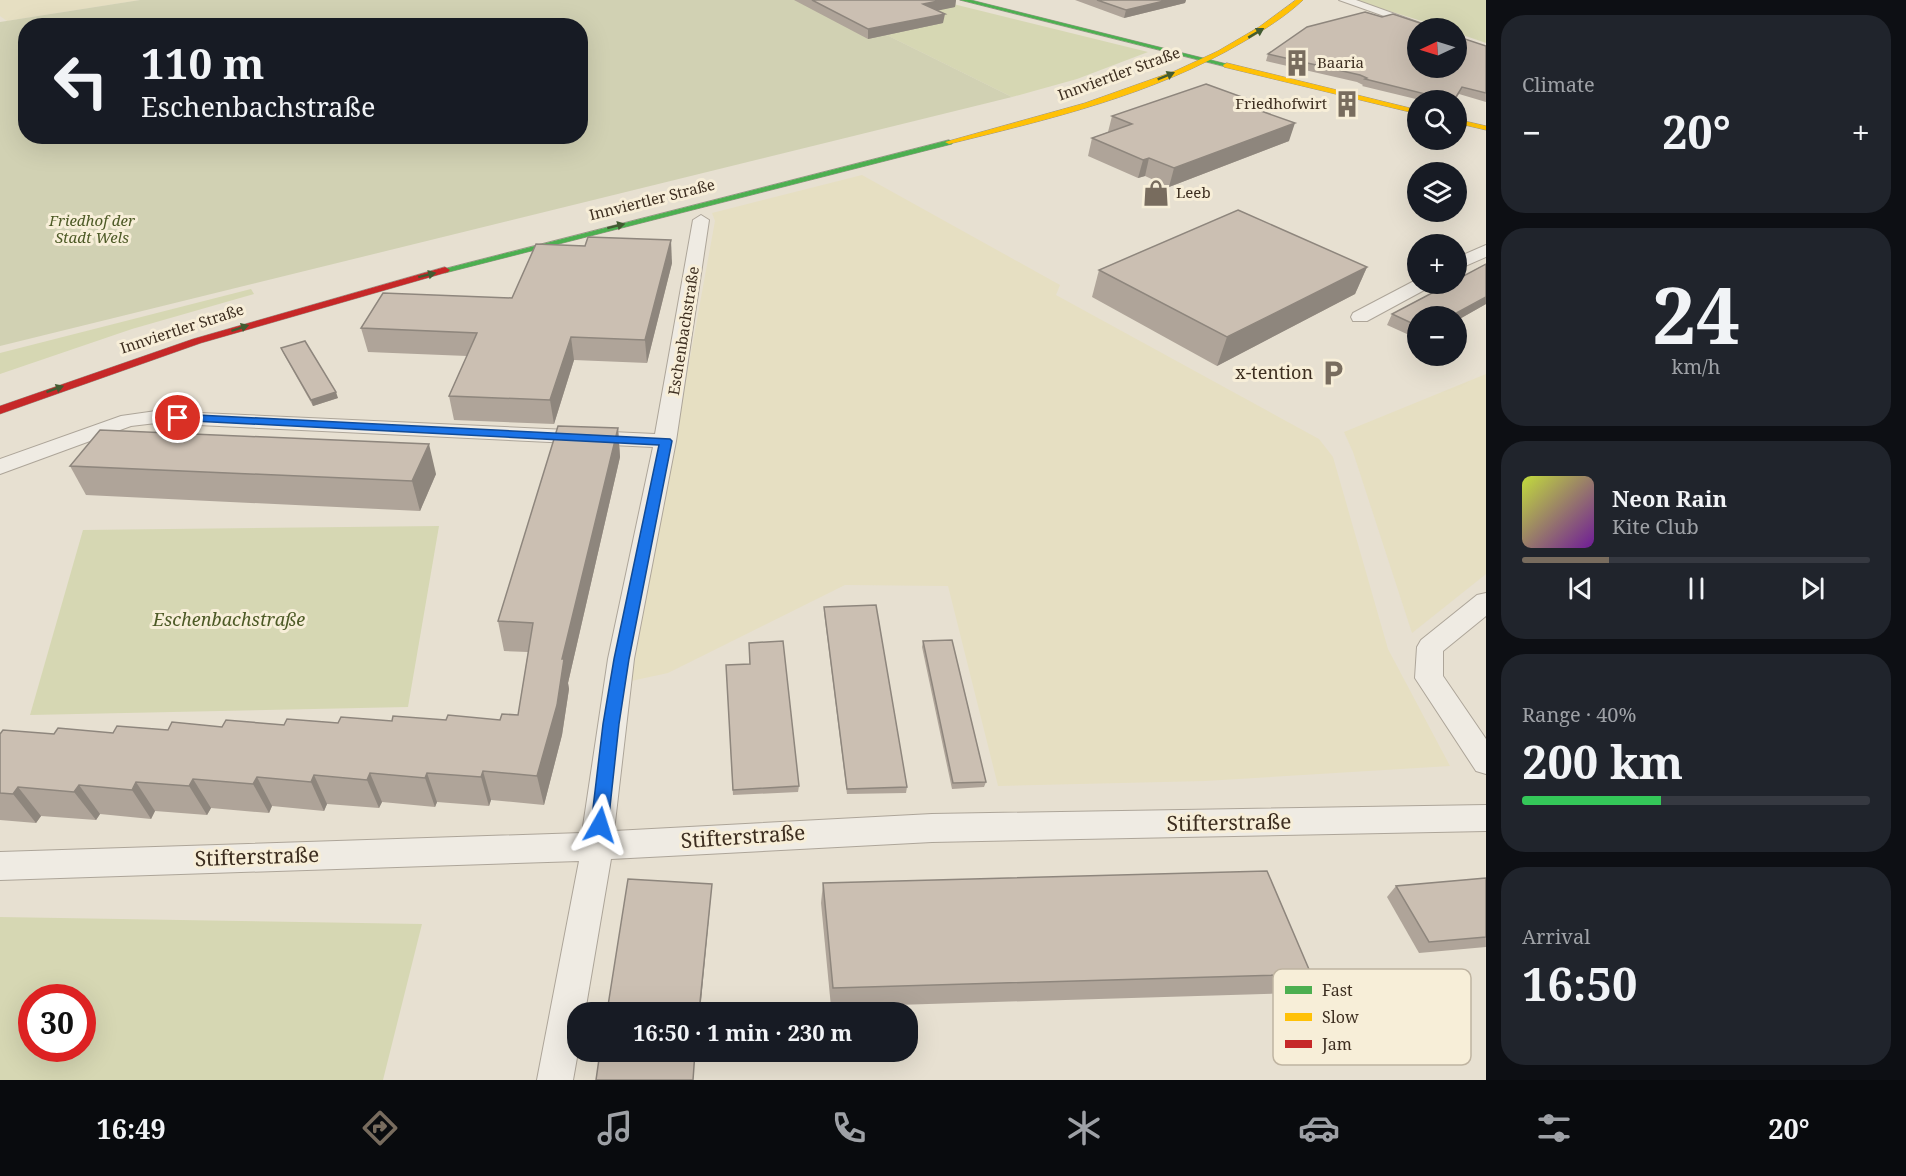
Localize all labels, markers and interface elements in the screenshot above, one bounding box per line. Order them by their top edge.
north arrow [1407,18,1467,78]
map controls [1407,18,1467,366]
one-way arrow [1248,27,1264,38]
text: 110 m [141,34,265,91]
icon: left [42,42,120,120]
street label: Innviertler Straße [1055,42,1183,104]
building icon: Baaria [1282,48,1312,78]
place label: Baaria [1317,52,1364,72]
one-way arrow [1158,71,1176,81]
text: Climate [1522,71,1595,98]
text: Eschenbachstraße [141,88,375,125]
building icon: Friedhofwirt [1332,89,1362,119]
button: search [1407,90,1467,150]
place label: Friedhofwirt [1235,93,1327,113]
text: 20° [1662,101,1731,162]
text: − [1522,110,1541,155]
text: + [1852,110,1870,155]
button: layers [1407,162,1467,222]
street label: Innviertler Straße [587,174,717,224]
shop icon: Leeb [1141,178,1171,208]
place label: Leeb [1176,182,1211,202]
park label: Friedhof der Stadt Wels [48,210,136,247]
one-way arrow [607,221,625,230]
button: + [1407,234,1467,294]
text: 24 [1652,261,1740,367]
street label: Eschenbachstraße [663,265,703,397]
one-way arrow [418,269,436,279]
street label: Innviertler Straße [117,299,246,357]
button: − [1407,306,1467,366]
one-way arrow [231,322,249,332]
text: km/h [1671,353,1721,380]
parking icon: x-tention [1318,358,1348,388]
place label: x-tention [1235,360,1313,384]
one-way arrow [46,384,64,394]
pin [152,392,203,443]
icon: arrive [161,401,194,434]
text: Neon Rain [1612,483,1727,513]
text: Kite Club [1612,513,1699,540]
icon: previous [1564,572,1597,605]
icon: pause [1680,572,1713,605]
icon: next [1796,572,1829,605]
park label: Eschenbachstraße [152,607,305,631]
text: Range · 40% [1522,701,1636,728]
text: 200 km [1522,731,1683,792]
position arrow [568,793,632,857]
street label: Stifterstraße [1166,807,1292,837]
street label: Stifterstraße [680,818,806,854]
street label: Stifterstraße [194,840,320,872]
text: Arrival [1522,923,1590,950]
text: 16:50 [1522,953,1637,1014]
legend [1273,969,1471,1065]
text: Fast [1322,979,1353,1001]
speed limit sign: 30 [18,984,96,1062]
text: Slow [1322,1006,1359,1028]
text: 16:50 · 1 min · 230 m [633,1017,852,1047]
text: Jam [1321,1033,1352,1055]
icon: directions [359,1107,401,1149]
icon: music [594,1107,636,1149]
icon: phone [828,1107,870,1149]
icon: climate [1063,1107,1105,1149]
icon: car [1298,1107,1340,1149]
icon: filters [1533,1107,1575,1149]
text: 16:49 [96,1110,166,1147]
text: 20° [1768,1110,1809,1147]

